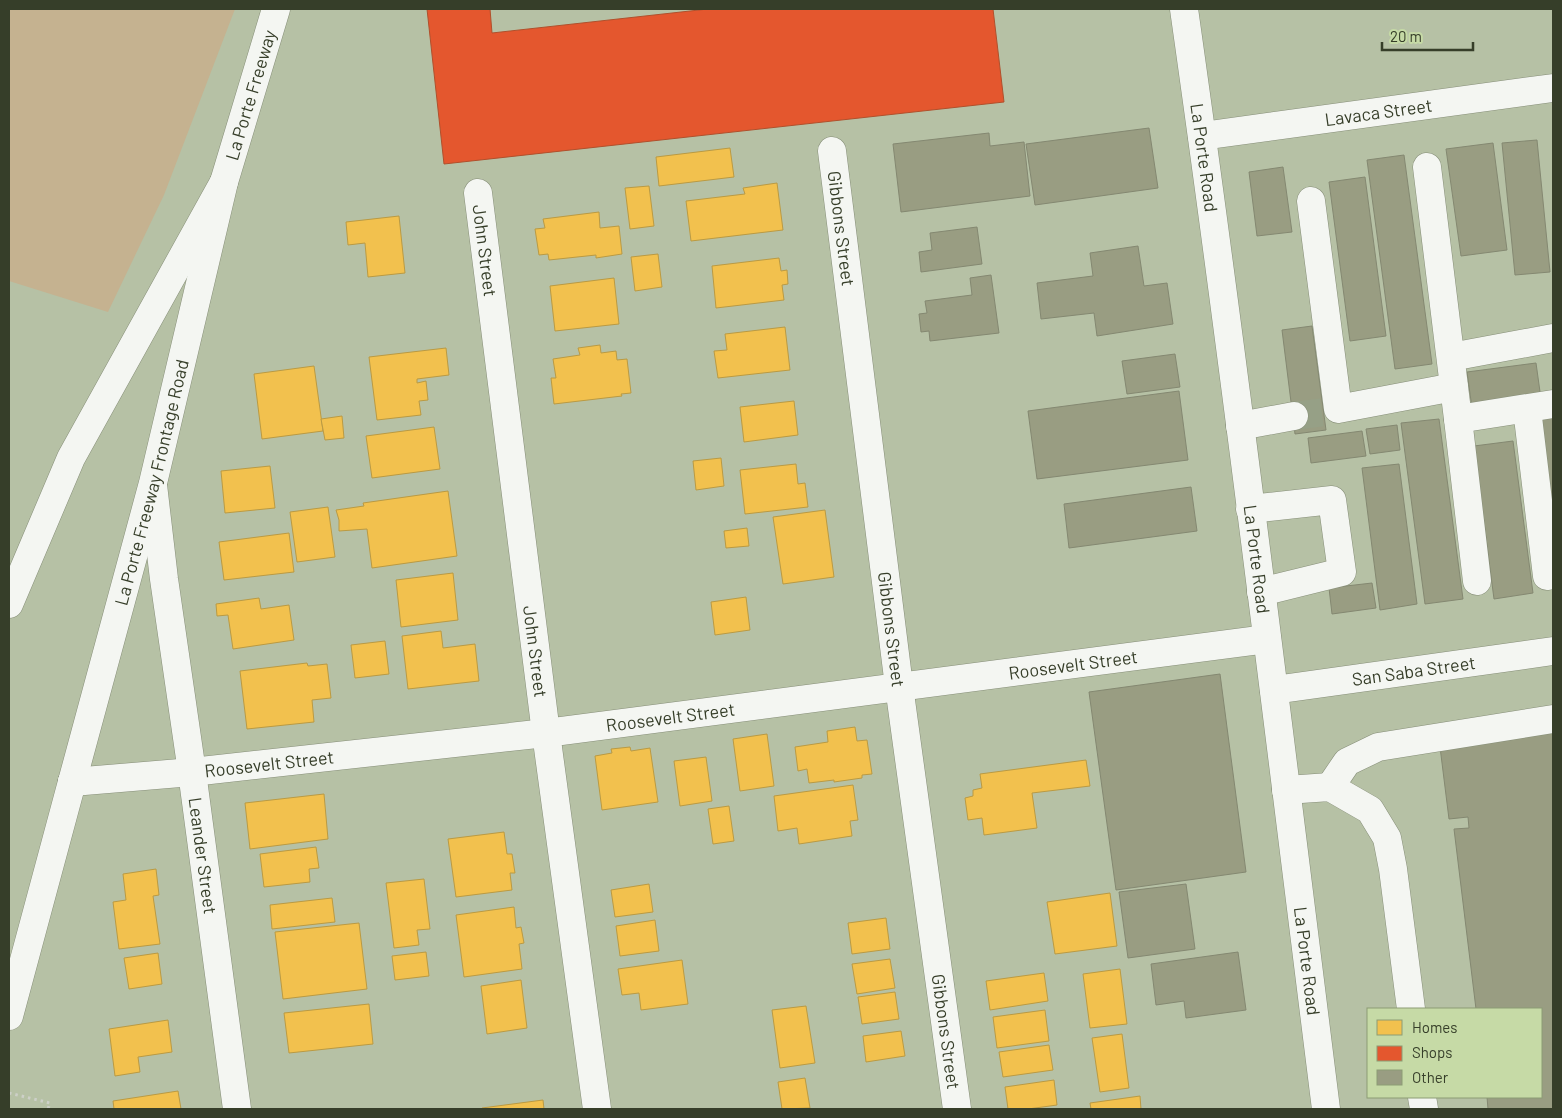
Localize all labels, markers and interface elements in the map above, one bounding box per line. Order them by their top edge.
scale bar [1382,20,1473,52]
street label: La Porte Freeway [220,27,280,163]
text: 20 m [1390,27,1422,45]
street label: Lavaca Street [1323,94,1433,130]
street label: La Porte Road [1186,102,1223,213]
street label: Gibbons Street [824,169,860,287]
street label: John Street [469,203,502,298]
street label: La Porte Freeway Frontage Road [109,357,193,608]
street label: La Porte Road [1240,504,1275,615]
street label: Gibbons Street [874,570,910,688]
street label: John Street [519,604,552,699]
street label: Roosevelt Street [1007,645,1139,684]
street label: San Saba Street [1350,651,1477,690]
street label: Roosevelt Street [605,697,736,736]
street label: Roosevelt Street [203,745,335,782]
street label: Leander Street [184,796,222,915]
street label: La Porte Road [1290,905,1325,1017]
street label: Gibbons Street [928,973,965,1091]
legend [1367,1008,1542,1098]
text: Homes [1412,1018,1457,1036]
text: Shops [1412,1043,1452,1061]
text: Other [1412,1068,1449,1086]

